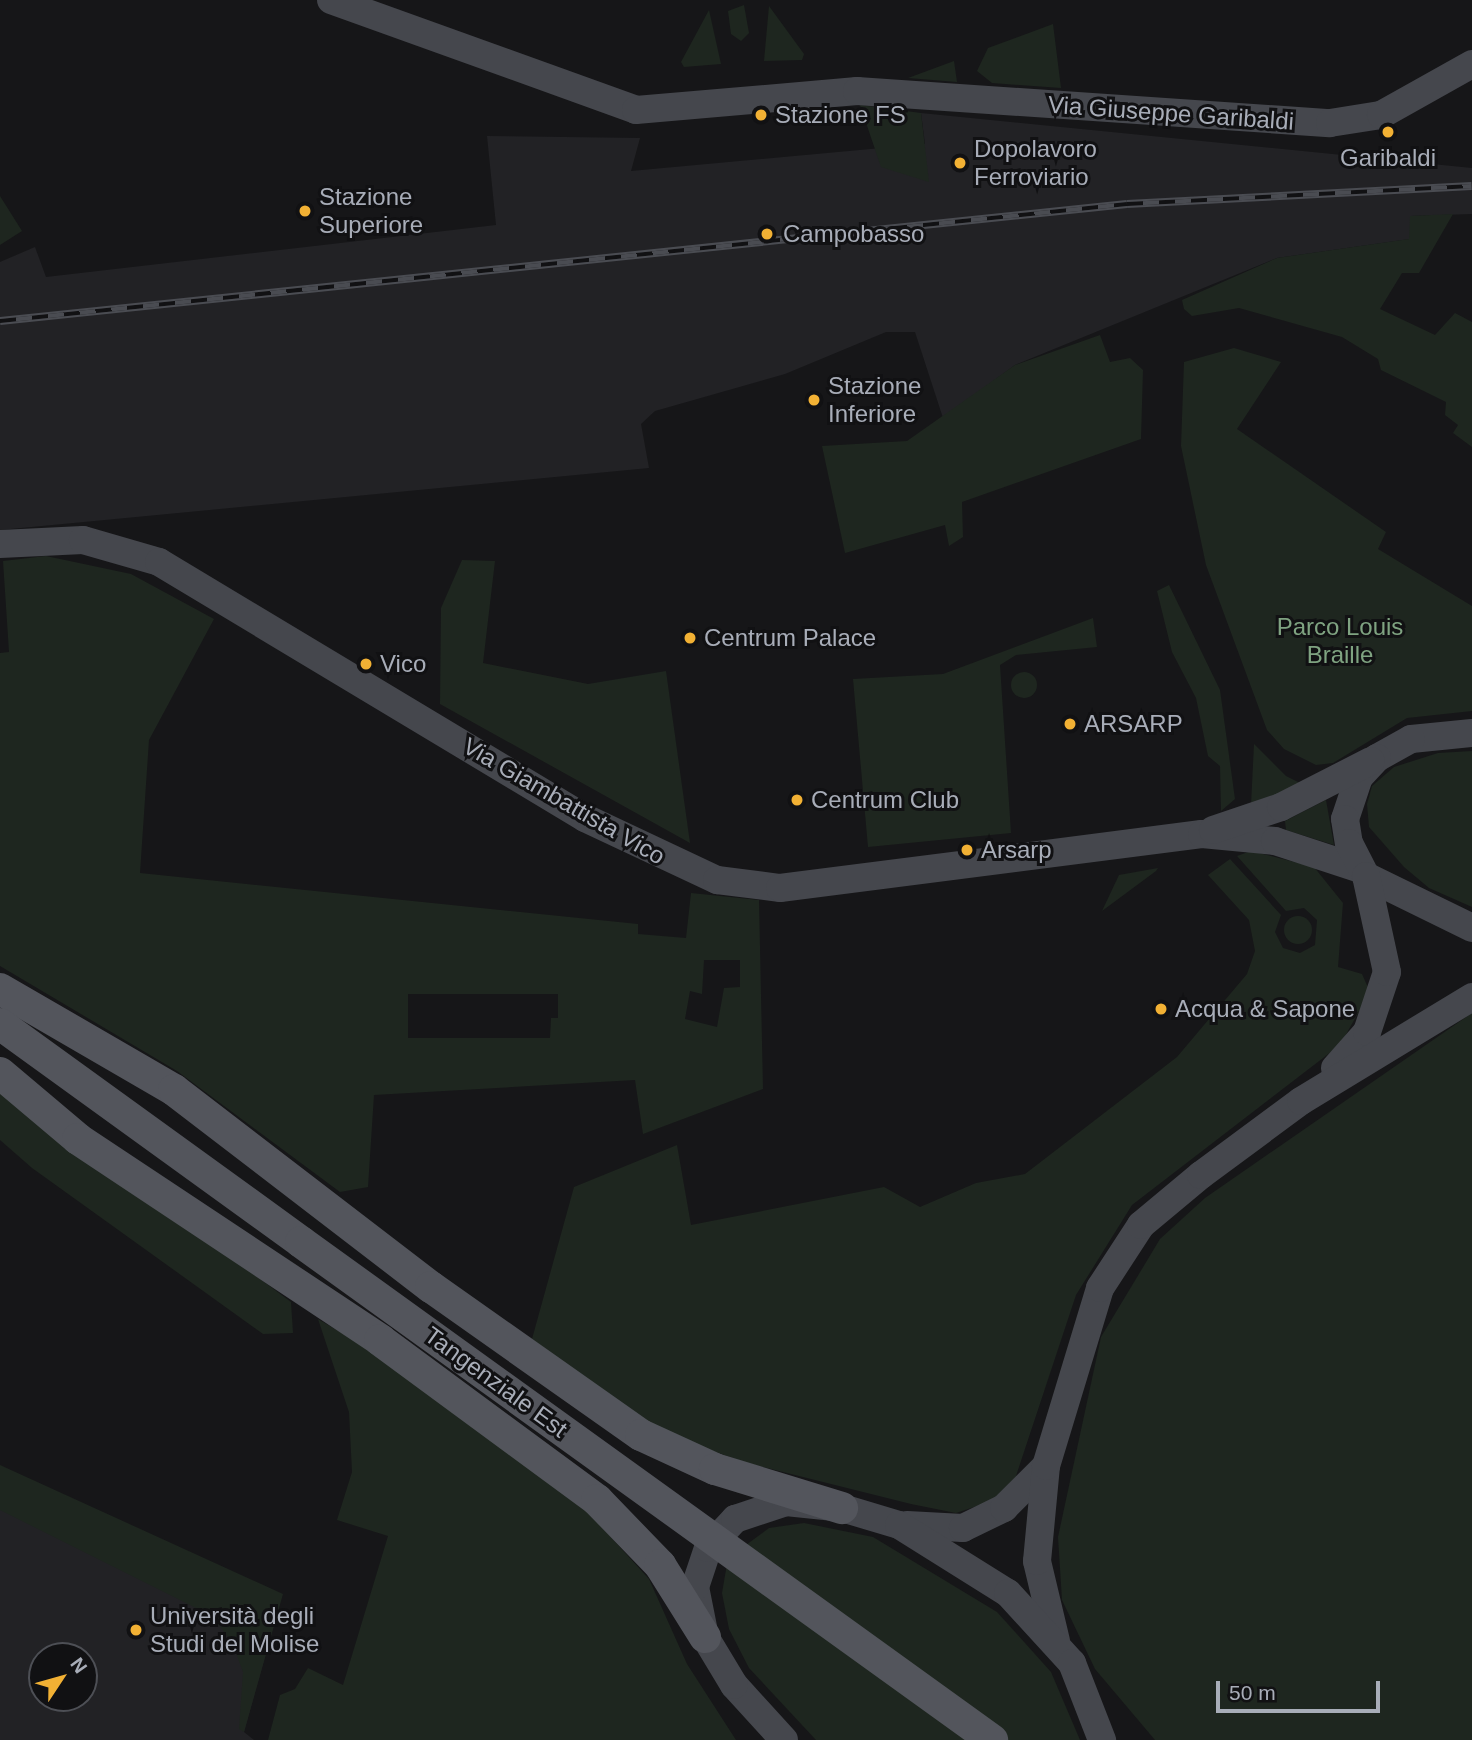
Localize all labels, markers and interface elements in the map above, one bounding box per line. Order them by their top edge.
street label: Via Giuseppe Garibaldi [1047,90,1295,136]
place label: Stazione FS [775,101,906,129]
marker: Stazione FS [753,107,769,123]
marker: Garibaldi [1380,124,1396,140]
place label: Dopolavoro Ferroviario [974,135,1097,191]
place label: Garibaldi [1340,144,1436,172]
marker: Dopolavoro Ferroviario [952,155,968,171]
place label: Stazione Superiore [319,183,423,239]
marker: Stazione Superiore [297,203,313,219]
place label: Campobasso [783,220,924,248]
marker: Campobasso [757,224,777,244]
place label: Stazione Inferiore [828,372,921,428]
marker: Stazione Inferiore [806,392,822,408]
park label: Parco Louis Braille [1277,613,1403,669]
place label: Centrum Palace [704,624,876,652]
marker: Centrum Palace [682,630,698,646]
place label: Vico [380,650,426,678]
marker: Vico [358,656,374,672]
place label: ARSARP [1084,710,1183,738]
marker: ARSARP [1062,716,1078,732]
street label: Via Giambattista Vico [458,731,670,871]
place label: Centrum Club [811,786,959,814]
marker: Centrum Club [789,792,805,808]
place label: Arsarp [981,836,1052,864]
marker: Arsarp [959,842,975,858]
place label: Acqua & Sapone [1175,995,1355,1023]
marker: Acqua & Sapone [1153,1001,1169,1017]
street label: Tangenziale Est [419,1321,573,1443]
place label: Università degli Studi del Molise [150,1602,319,1658]
marker: Università degli Studi del Molise [128,1622,144,1638]
north arrow [28,1642,98,1712]
text: N [66,1654,91,1677]
scale bar [1220,1666,1384,1710]
text: 50 m [1229,1681,1276,1704]

